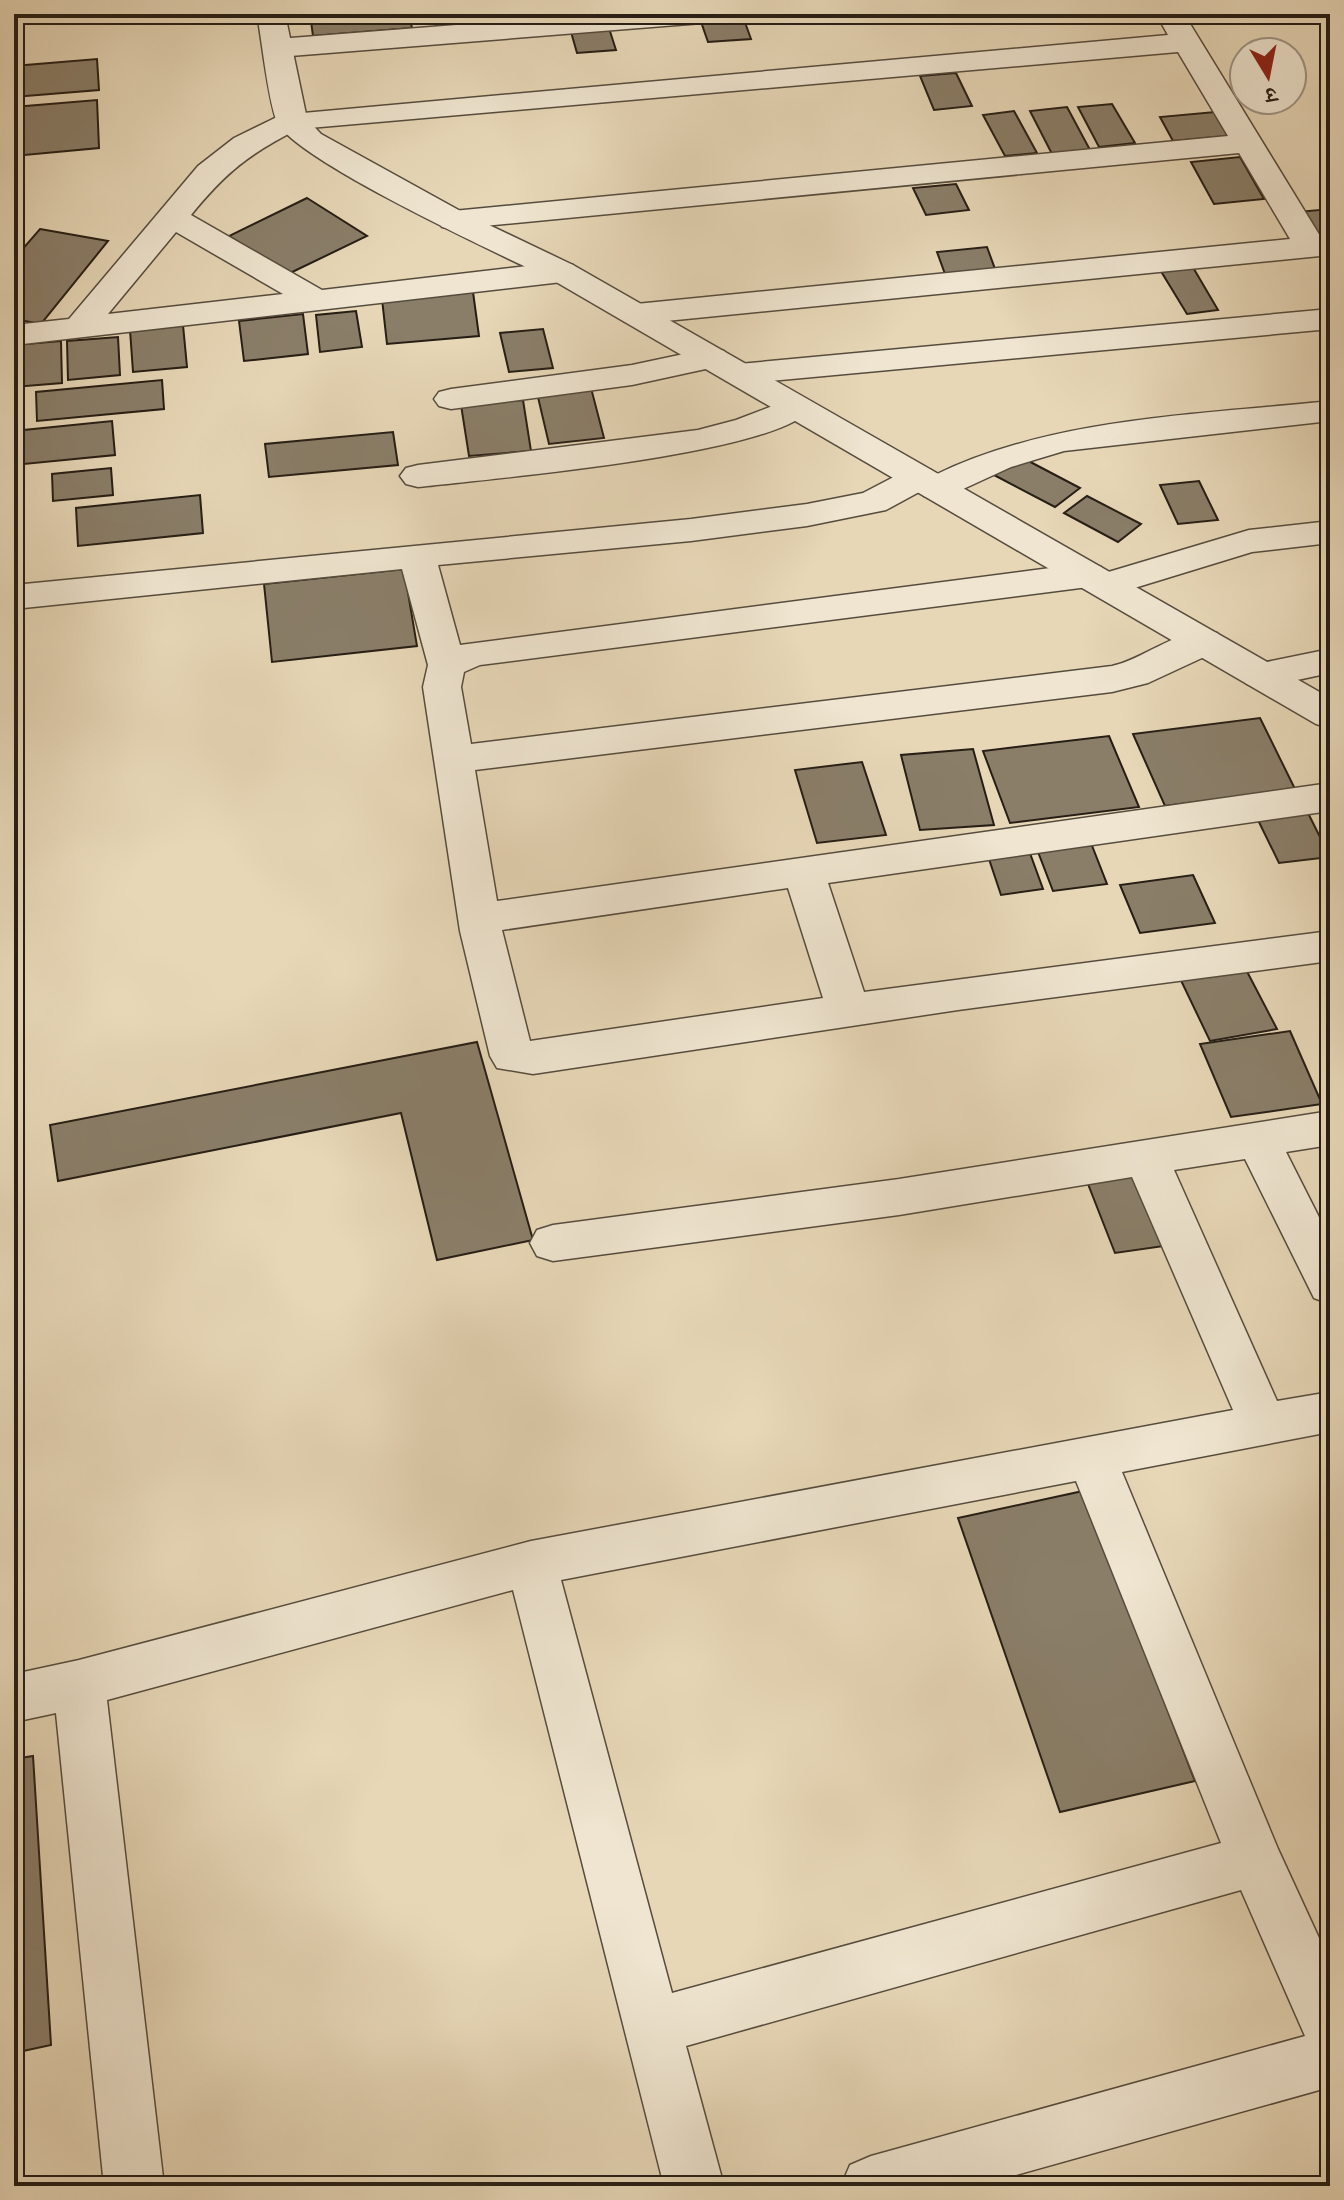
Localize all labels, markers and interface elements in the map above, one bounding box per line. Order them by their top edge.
north arrow [1228,36,1308,116]
text: उ [1261,79,1281,111]

